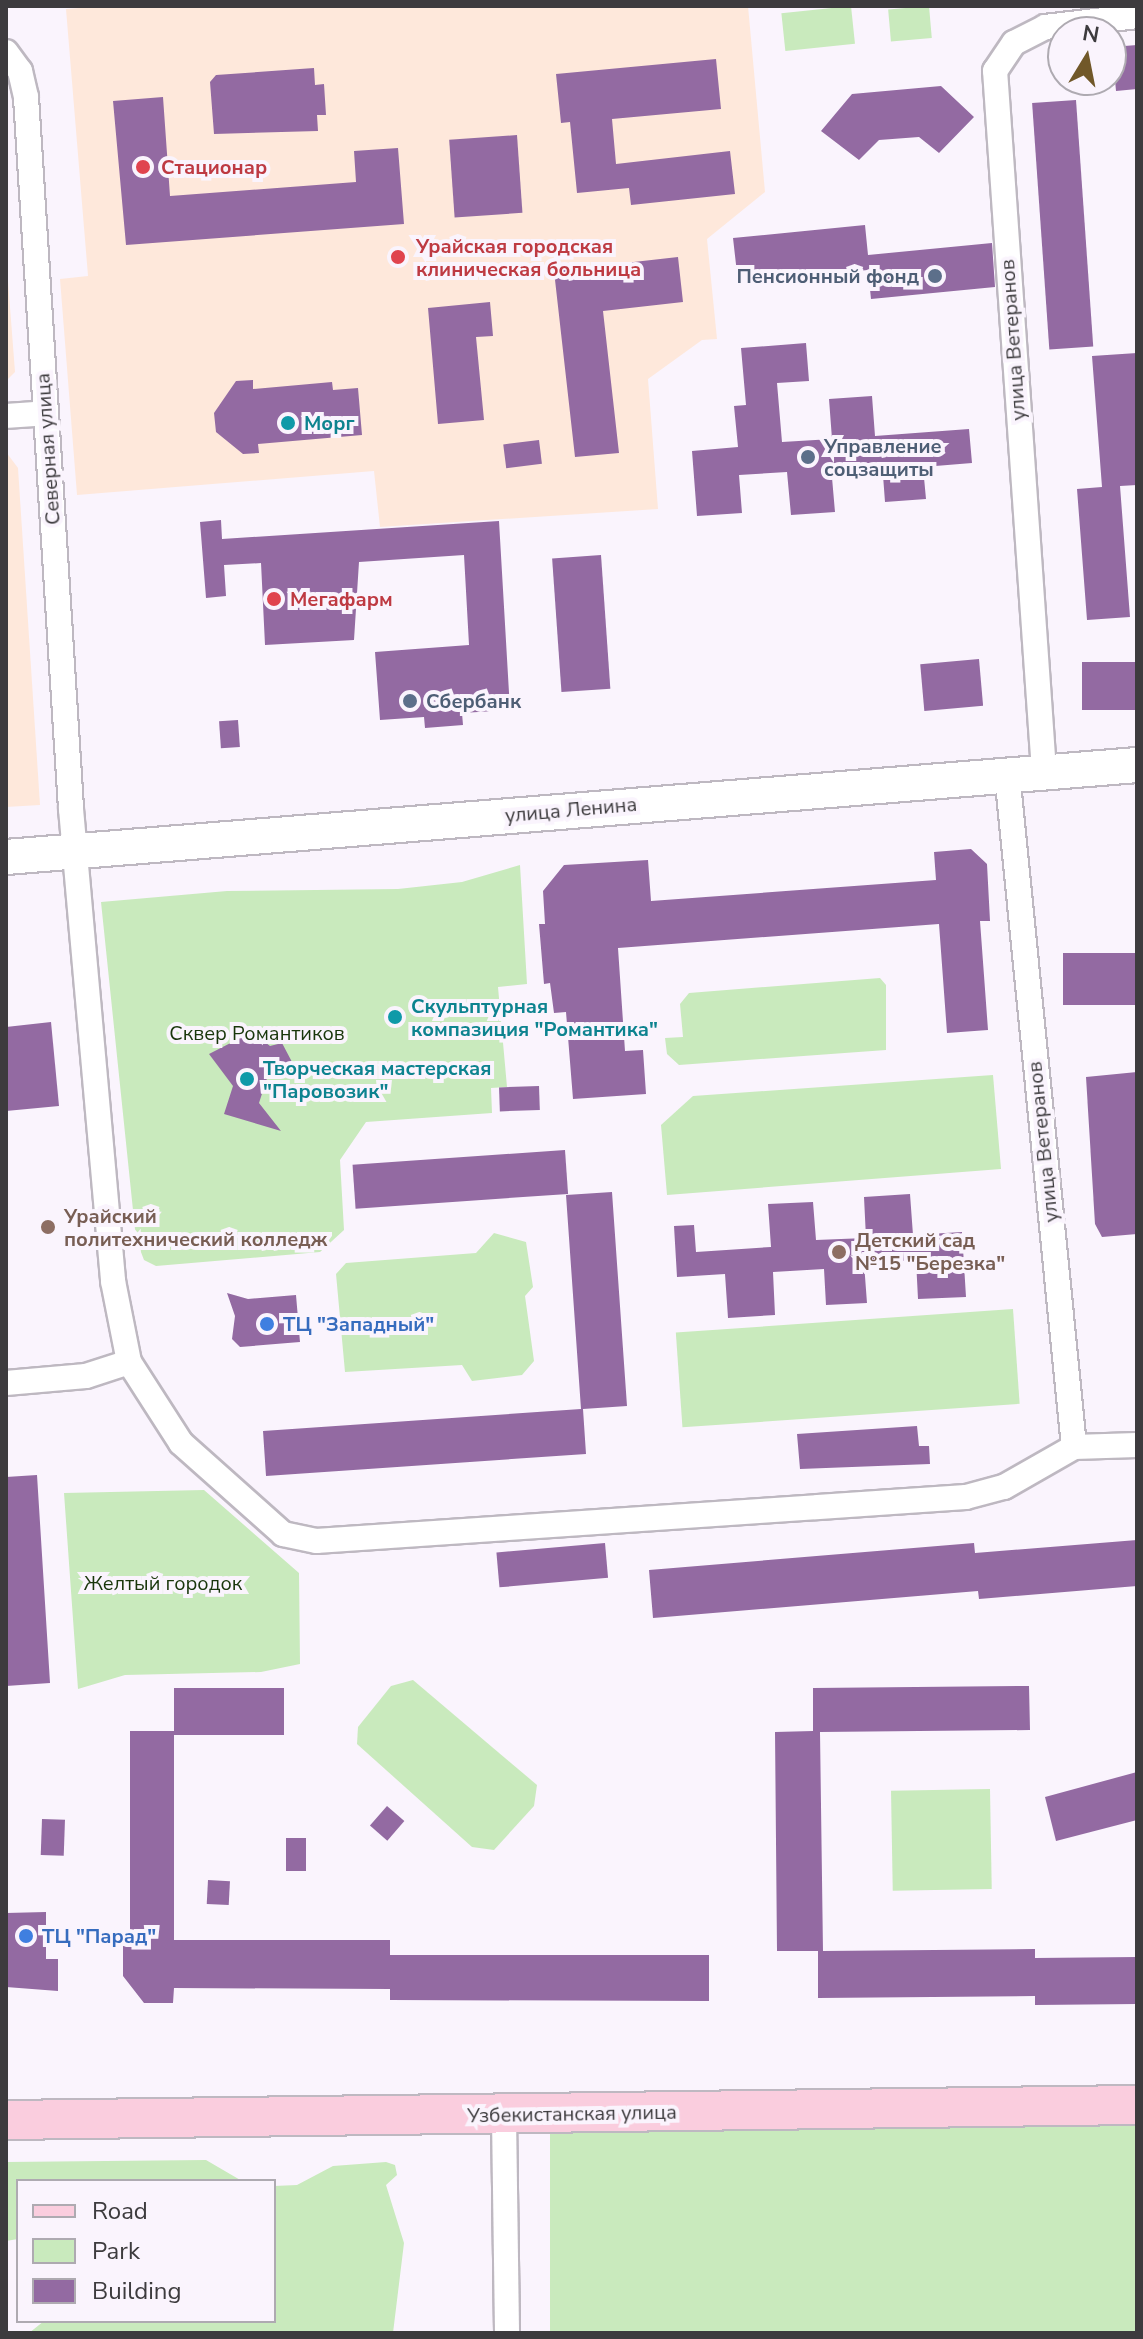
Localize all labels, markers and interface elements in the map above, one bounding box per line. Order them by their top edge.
north arrow [1047,16,1127,96]
text: N [1080,18,1102,51]
place label: Стационар [161,155,267,179]
marker: Стационар [132,156,154,178]
place label: Урайская городская клиническая больница [416,234,641,281]
marker: Урайская городская клиническая больница [387,246,409,268]
street label: улица Ветеранов [995,259,1031,421]
place label: Пенсионный фонд [736,264,919,288]
marker: Пенсионный фонд [926,267,944,285]
street label: Северная улица [31,372,65,526]
place label: Морг [304,411,355,435]
marker: Морг [279,414,297,432]
place label: Управление соцзащиты [824,434,942,481]
marker: Управление соцзащиты [799,448,817,466]
place label: Мегафарм [290,587,393,611]
marker: Мегафарм [265,590,283,608]
place label: Сбербанк [426,689,521,713]
marker: Сбербанк [401,692,419,710]
street label: улица Ленина [504,792,638,828]
place label: Скульптурная компазиция "Романтика" [411,994,658,1041]
marker: Скульптурная компазиция "Романтика" [386,1008,404,1026]
park label: Сквер Романтиков [169,1021,345,1045]
place label: Творческая мастерская "Паровозик" [263,1056,491,1103]
street label: улица Ветеранов [1023,1060,1063,1224]
marker: Творческая мастерская "Паровозик" [238,1070,256,1088]
place label: Урайский политехнический колледж [64,1204,327,1251]
marker: Урайский политехнический колледж [39,1218,57,1236]
place label: Детский сад №15 "Березка" [855,1228,1005,1275]
marker: Детский сад №15 "Березка" [830,1243,848,1261]
place label: ТЦ "Западный" [283,1312,434,1336]
marker: ТЦ "Западный" [258,1315,276,1333]
park label: Желтый городок [84,1571,242,1595]
place label: ТЦ "Парад" [42,1924,156,1948]
marker: ТЦ "Парад" [17,1927,35,1945]
street label: Узбекистанская улица [467,2100,677,2128]
legend [16,2179,276,2323]
text: Road [92,2195,148,2227]
text: Park [92,2235,140,2267]
text: Building [92,2275,182,2307]

